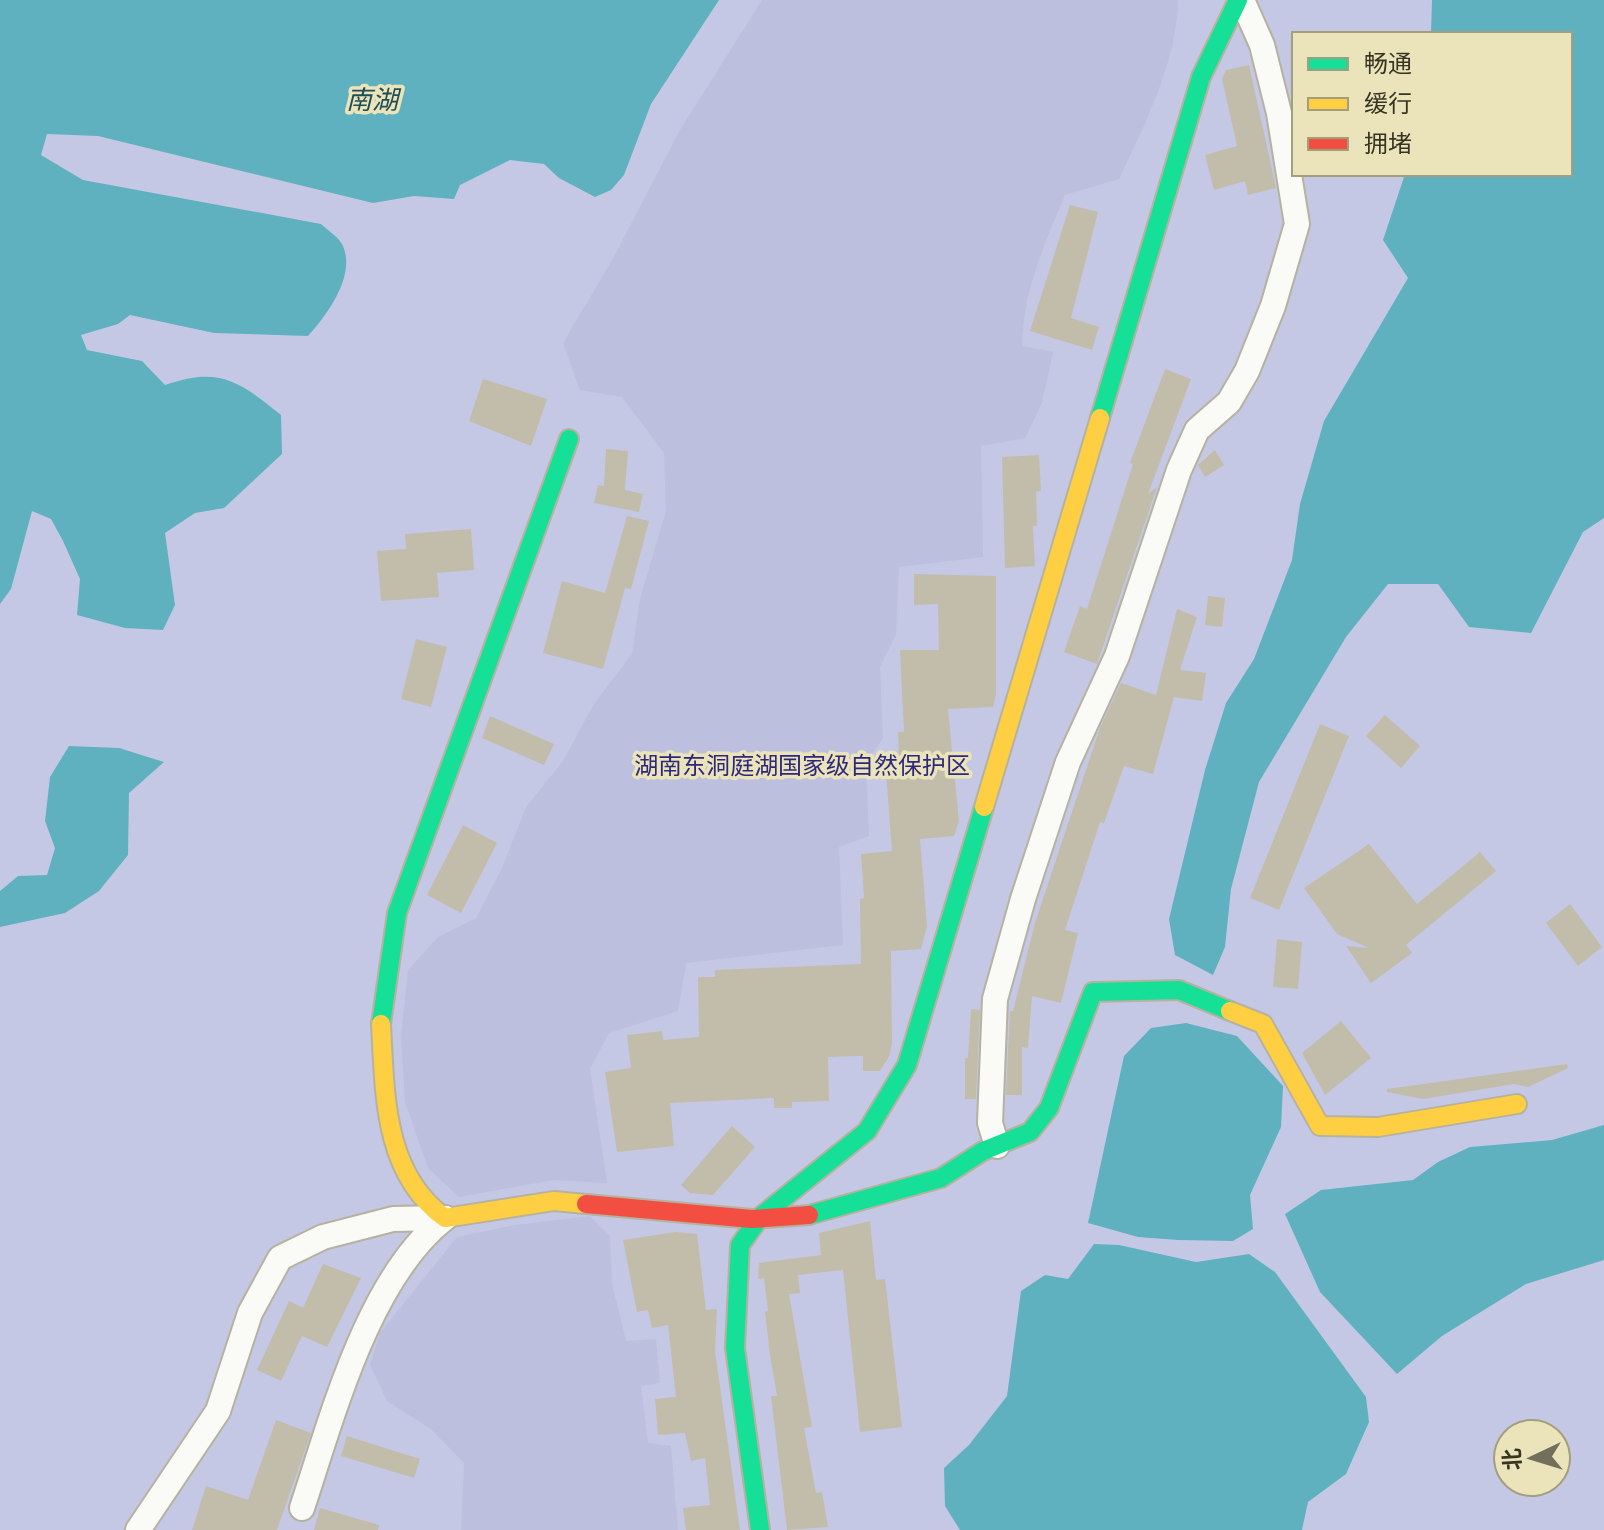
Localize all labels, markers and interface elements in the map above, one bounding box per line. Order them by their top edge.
legend [1292,32,1572,176]
text: 畅通 [1364,49,1412,78]
water label: 南湖 [346,84,402,116]
text: 缓行 [1364,89,1412,118]
text: 拥堵 [1364,129,1412,158]
park label: 湖南东洞庭湖国家级自然保护区 [634,751,970,780]
north arrow [1492,1418,1572,1498]
text: 北 [1498,1447,1527,1471]

